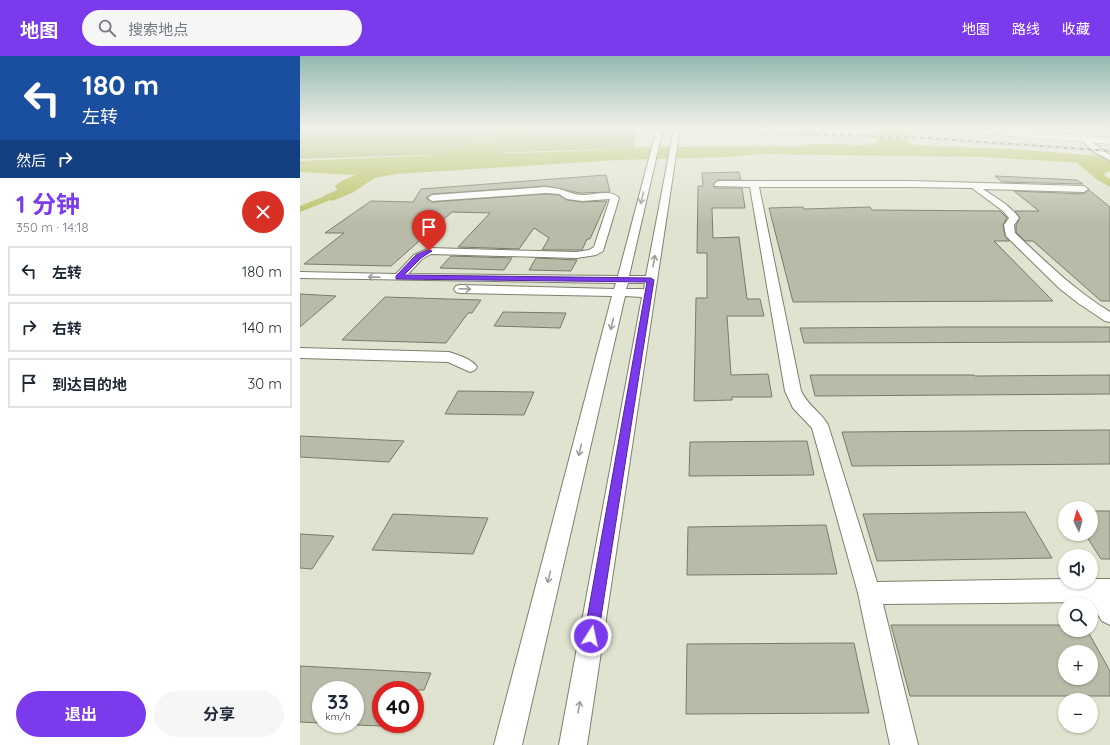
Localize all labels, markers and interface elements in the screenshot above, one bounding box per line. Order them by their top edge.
search box [82,10,362,46]
icon: search [96,17,118,39]
text: 地图 [20,18,58,42]
text: 搜索地点 [128,20,188,39]
text: 地图 [962,20,990,38]
text: 路线 [1012,20,1040,38]
text: 收藏 [1062,20,1090,38]
text: 180 m [82,67,159,102]
icon: left [16,72,68,124]
text: 左转 [82,105,118,128]
icon: right [54,148,76,170]
text: 然后 [16,151,46,170]
text: 1 分钟 [16,189,80,219]
button: close [242,191,284,233]
one-way arrow [638,191,646,204]
pin [412,210,446,251]
icon: arrive [418,216,440,238]
text: 350 m · 14:18 [16,219,88,235]
one-way arrow [651,255,659,268]
icon: left [18,260,40,282]
text: 180 m [242,262,282,281]
text: 左转 [52,263,82,282]
one-way arrow [368,273,381,281]
one-way arrow [458,285,471,293]
icon: right [18,316,40,338]
one-way arrow [607,317,615,330]
text: 140 m [242,318,282,337]
text: 右转 [52,319,82,338]
icon: arrive [18,372,40,394]
text: 30 m [247,374,282,393]
text: 到达目的地 [52,375,127,394]
one-way arrow [576,444,584,457]
north arrow [1058,501,1098,541]
map controls [1058,501,1098,733]
button: sound [1058,549,1098,589]
one-way arrow [545,570,553,583]
button: search [1058,597,1098,637]
position arrow [570,615,612,657]
button: + [1058,645,1098,685]
speed limit sign: 40 [372,681,424,733]
text: 33 [327,689,349,714]
button: 退出 [16,691,146,737]
button: 分享 [154,691,284,737]
button: − [1058,693,1098,733]
one-way arrow [576,700,584,713]
text: km/h [325,710,351,723]

